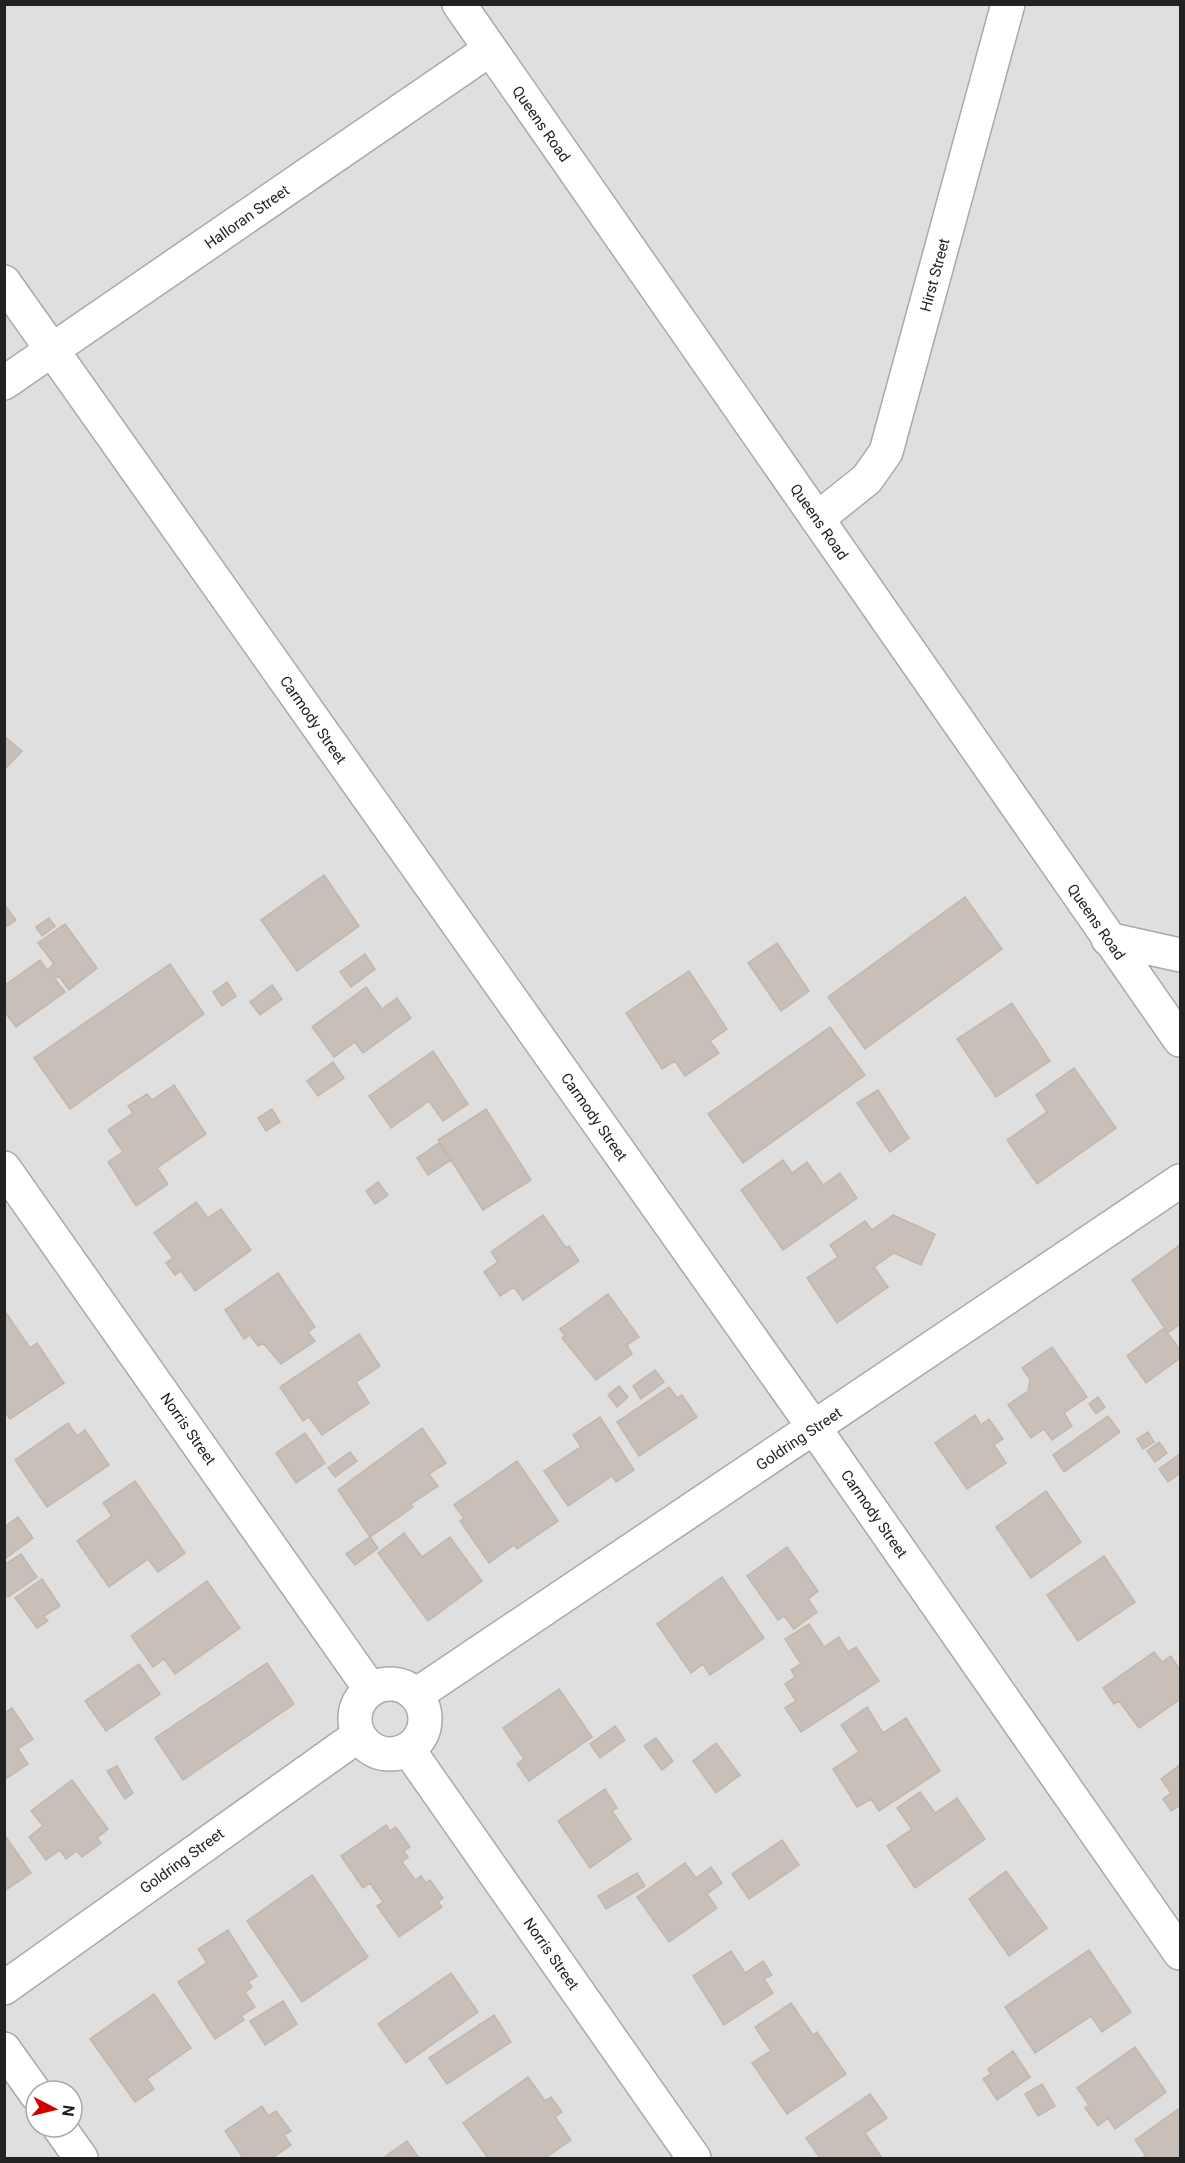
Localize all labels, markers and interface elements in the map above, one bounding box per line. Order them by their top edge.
street label: Queens Road [508,83,574,165]
street label: Halloran Street [201,181,293,253]
street label: Hirst Street [917,236,953,314]
street label: Queens Road [786,481,852,563]
street label: Carmody Street [276,672,350,768]
street label: Queens Road [1063,881,1129,963]
street label: Carmody Street [557,1069,631,1165]
street label: Norris Street [157,1389,220,1469]
street label: Goldring Street [753,1404,845,1474]
street label: Carmody Street [837,1466,911,1562]
street label: Goldring Street [136,1824,228,1898]
street label: Norris Street [520,1914,583,1994]
north arrow [24,2079,84,2139]
text: N [58,2104,79,2118]

